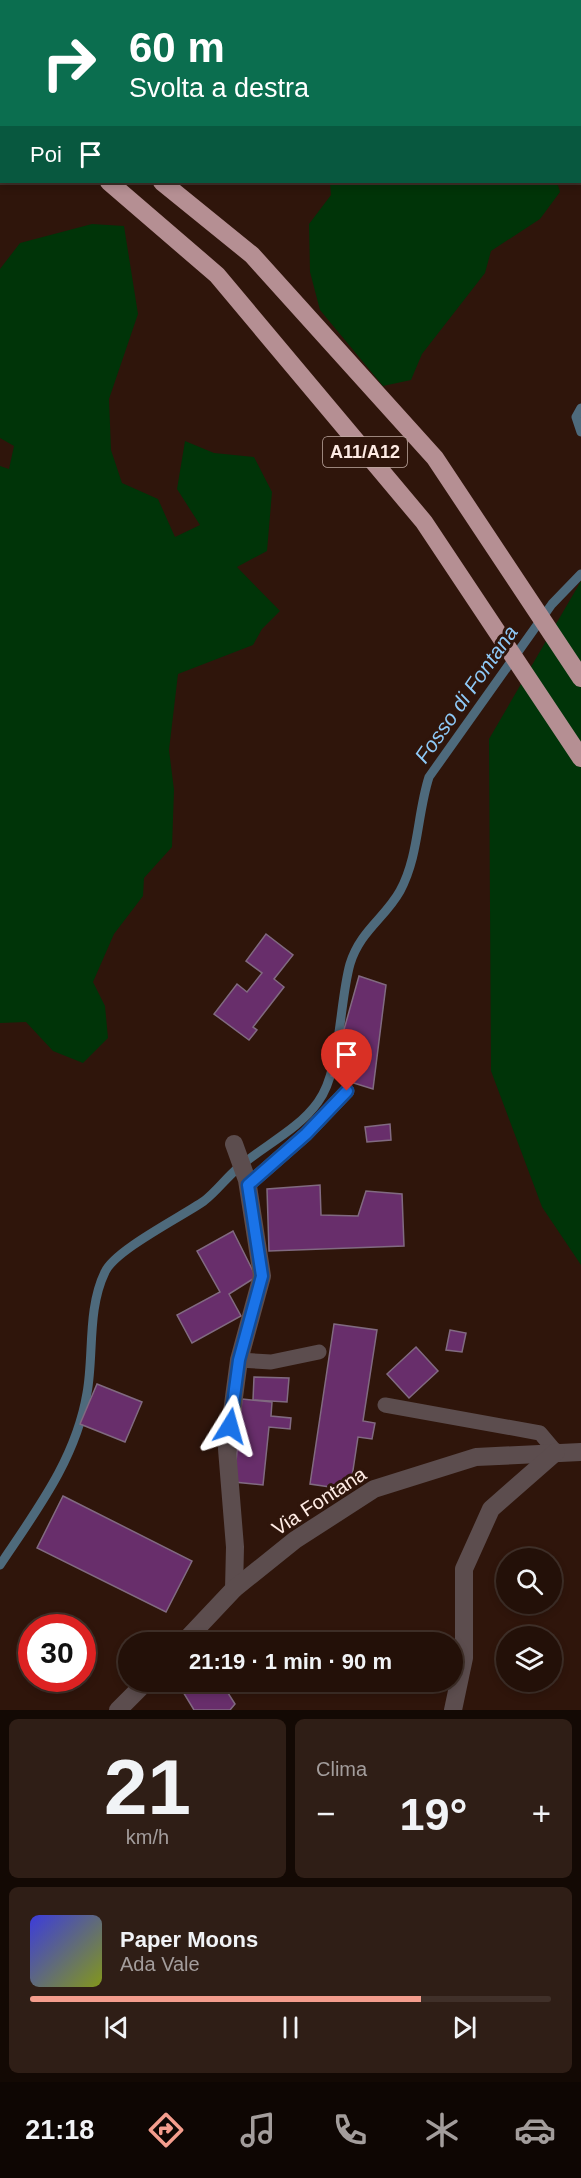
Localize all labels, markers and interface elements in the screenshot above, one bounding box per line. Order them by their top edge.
icon: right [30,24,108,102]
text: 60 m [129,24,225,71]
text: Svolta a destra [129,73,309,103]
icon: arrive [74,138,107,171]
text: Poi [30,142,62,167]
road number: A11/A12 [323,437,407,467]
water label: Fosso di Fontana [410,621,522,767]
pin [321,1029,372,1091]
icon: arrive [330,1038,363,1071]
position arrow [198,1394,262,1458]
street label: Via Fontana [268,1462,371,1539]
map controls [496,1548,562,1692]
button: search [496,1548,562,1614]
speed limit sign: 30 [18,1614,96,1692]
button: layers [496,1626,562,1692]
text: 21:19 · 1 min · 90 m [189,1649,392,1674]
text: 21 [104,1743,191,1831]
text: Clima [316,1758,367,1780]
text: 19° [399,1789,468,1840]
text: − [316,1795,335,1832]
text: + [532,1795,551,1832]
text: km/h [126,1826,169,1848]
text: Paper Moons [120,1927,258,1952]
text: Ada Vale [120,1953,200,1975]
icon: previous [100,2011,133,2044]
icon: pause [274,2011,307,2044]
icon: next [448,2011,481,2044]
icon: directions [145,2109,187,2151]
icon: music [237,2109,279,2151]
icon: phone [329,2109,371,2151]
icon: climate [421,2109,463,2151]
icon: car [514,2109,556,2151]
text: 21:18 [25,2115,94,2145]

